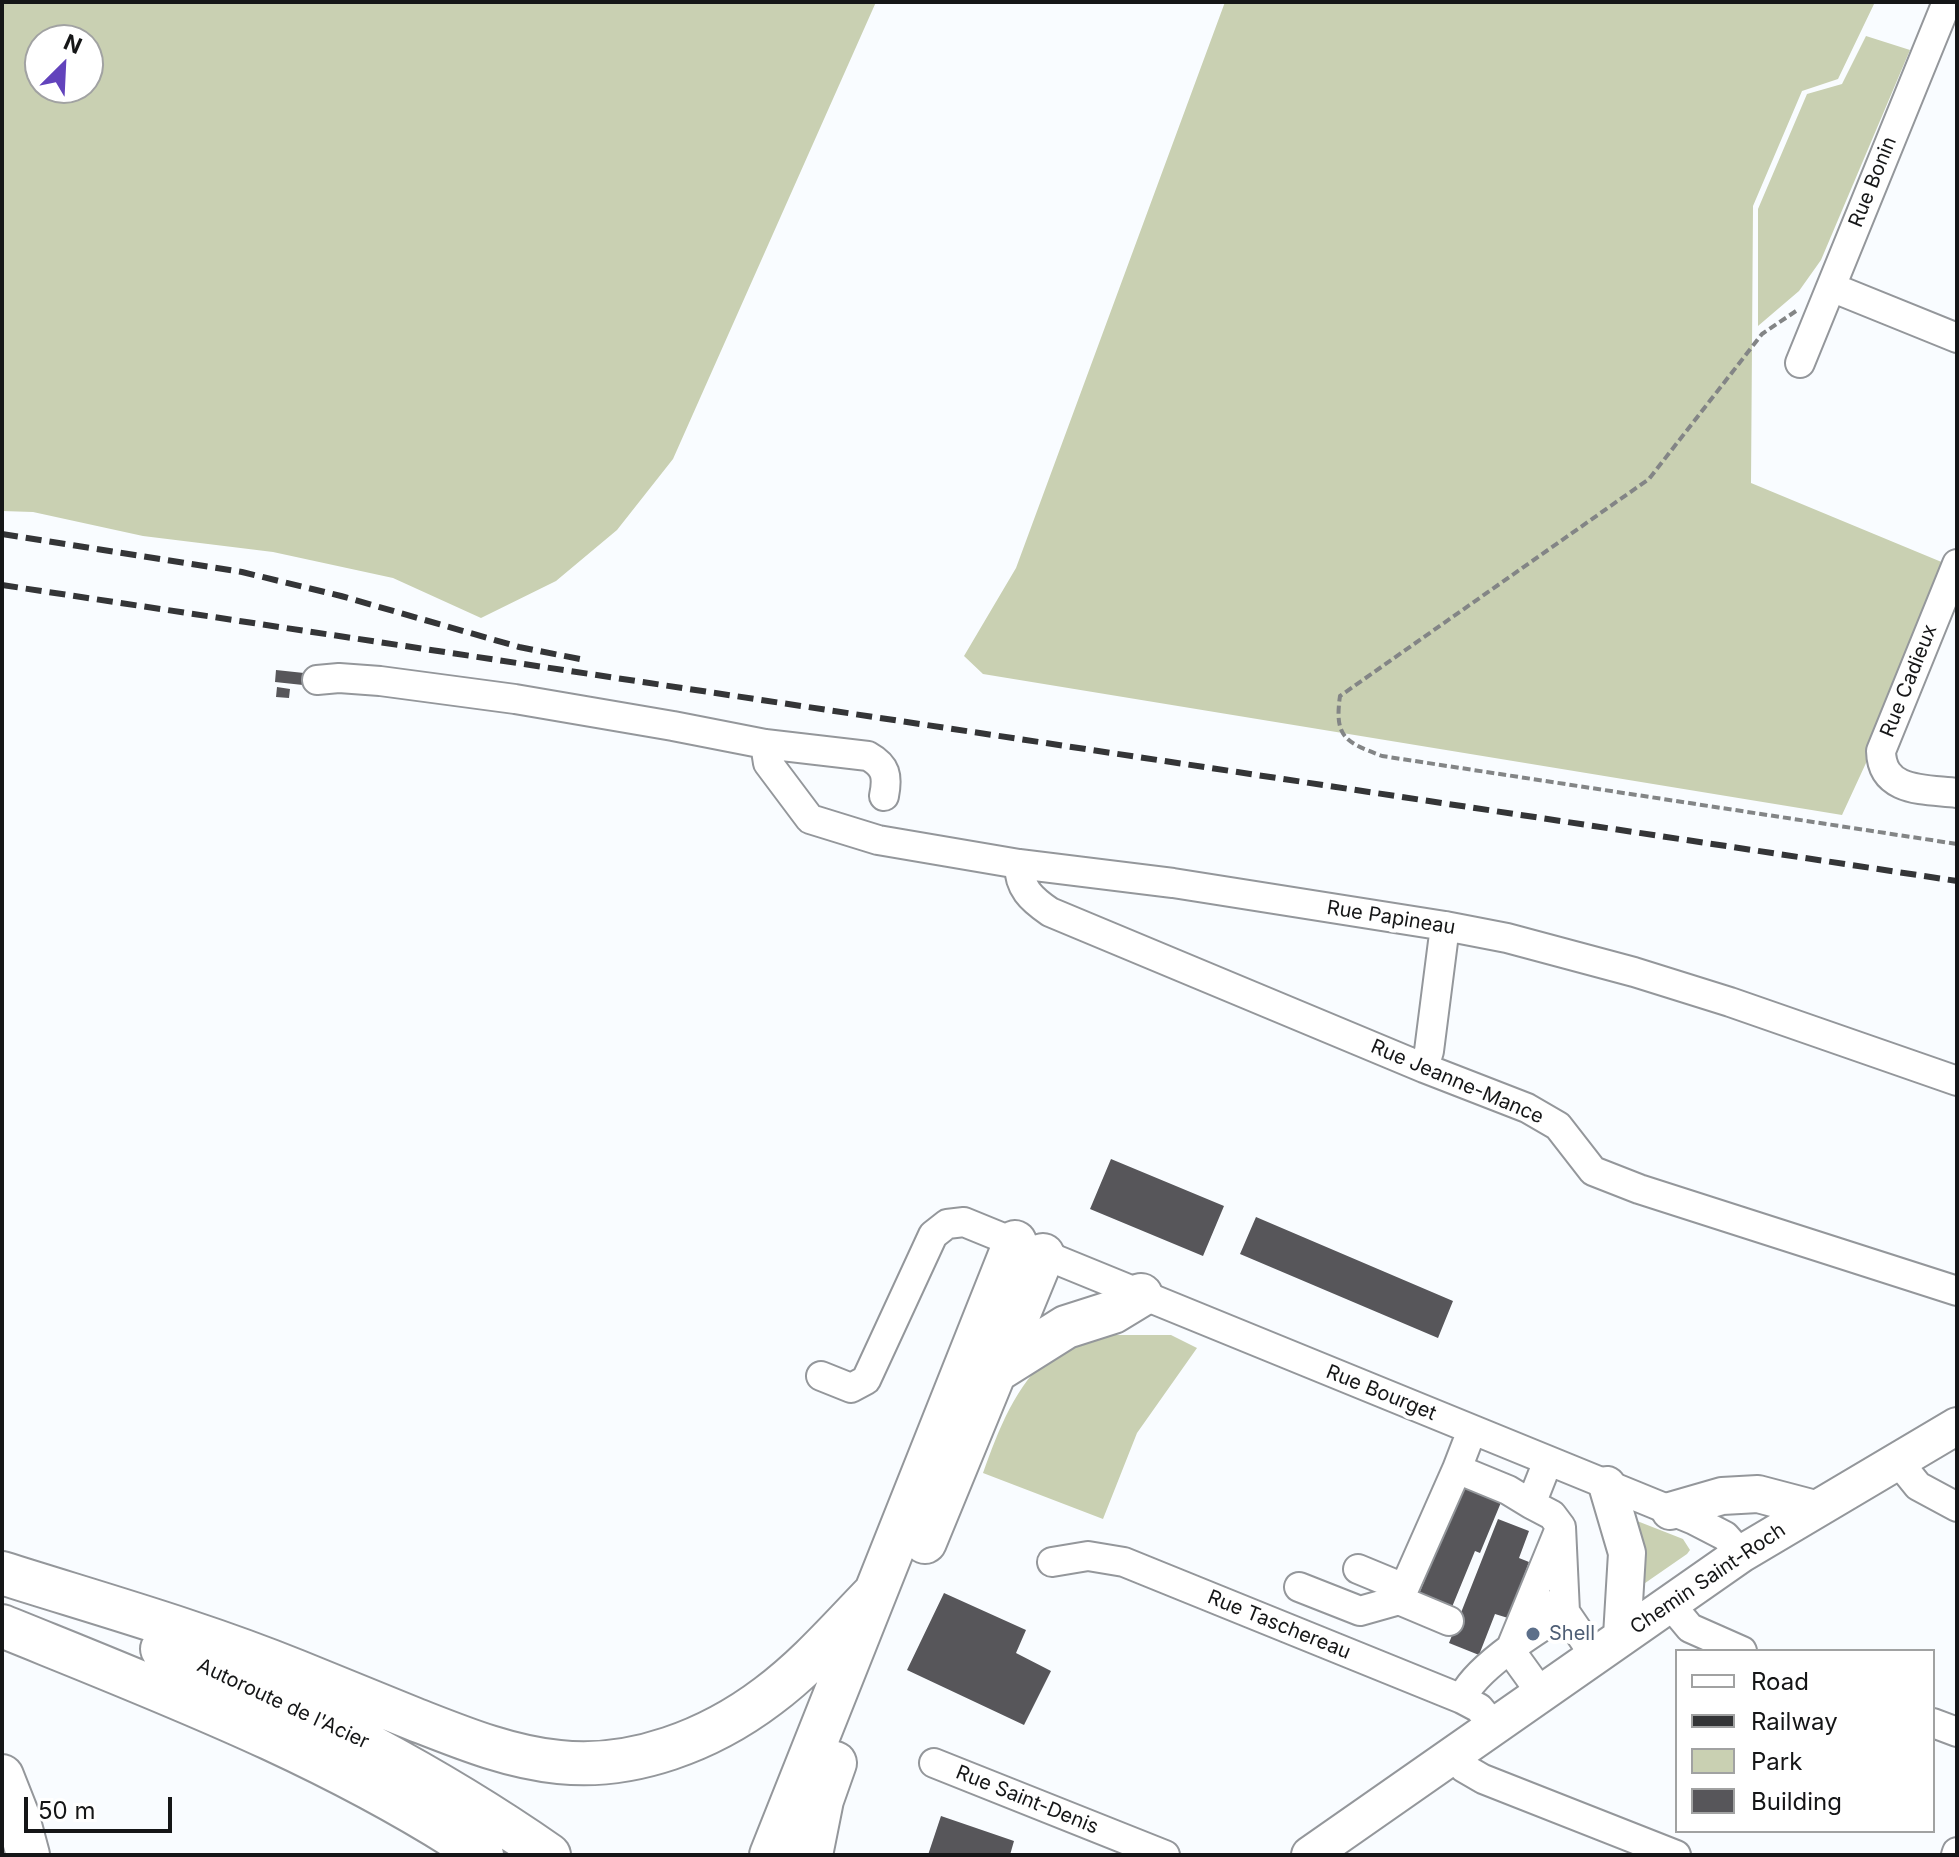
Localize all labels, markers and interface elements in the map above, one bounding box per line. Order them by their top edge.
north arrow [24,24,104,104]
text: N [60,29,86,59]
street label: Rue Bonin [1844,133,1902,231]
street label: Rue Cadieux [1876,621,1942,741]
street label: Rue Papineau [1325,896,1457,940]
street label: Rue Jeanne-Mance [1367,1035,1547,1129]
street label: Rue Bourget [1322,1360,1440,1426]
street label: Chemin Saint-Roch [1626,1518,1790,1640]
street label: Rue Taschereau [1204,1585,1354,1665]
place label: Shell [1549,1622,1595,1646]
marker: Shell [1524,1625,1542,1643]
legend [1675,1649,1935,1833]
street label: Autoroute de l'Acier [193,1654,373,1754]
text: Road [1751,1667,1809,1696]
text: Railway [1751,1707,1838,1736]
text: Park [1751,1747,1802,1776]
street label: Rue Saint-Denis [952,1761,1102,1839]
scale bar [28,1781,176,1831]
text: Building [1751,1787,1842,1816]
text: 50 m [38,1796,96,1825]

